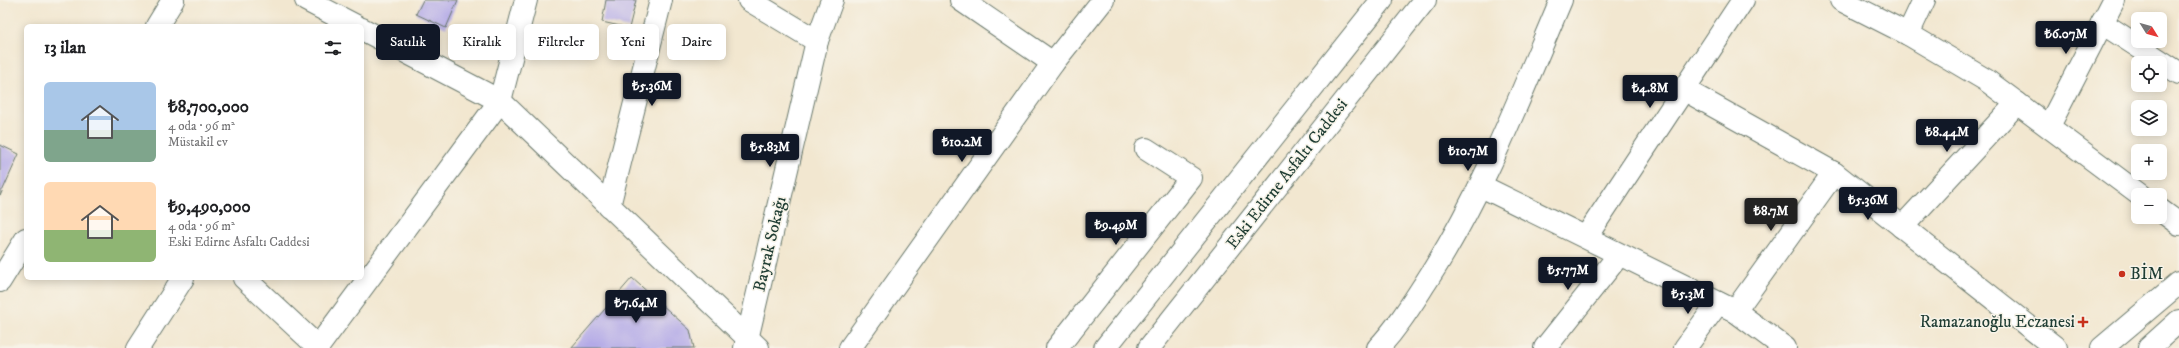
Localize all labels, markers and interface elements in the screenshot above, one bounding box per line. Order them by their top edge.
north arrow [2131,12,2167,48]
map controls [2131,12,2167,224]
pin: ₺6.07M [2033,21,2099,55]
chip: Satılık [376,24,440,60]
chip: Kiralık [448,24,516,60]
chip: Filtreler [524,24,599,60]
chip: Yeni [607,24,659,60]
chip: Daire [667,24,726,60]
text: ₺6.07M [2044,26,2088,42]
text: 13 ilan [44,37,86,59]
icon: filters [322,37,344,59]
button: locate [2131,56,2167,92]
pin: ₺5.36M [619,73,685,107]
pin: ₺4.8M [1622,75,1678,109]
text: ₺5.36M [632,78,672,94]
text: ₺4.8M [1632,80,1668,96]
street label: Eski Edirne Asfaltı Caddesi [1221,94,1353,254]
text: ₺8,700,000 [168,96,249,118]
icon: home [76,98,124,146]
button: layers [2131,100,2167,136]
text: 4 oda · 96 m² [168,118,235,134]
pin: ₺8.44M [1914,119,1980,153]
text: ₺8.44M [1925,124,1969,140]
pin: ₺10.2M [929,129,995,163]
text: Müstakil ev [168,134,228,150]
pin: ₺5.83M [737,134,803,168]
text: ₺10.2M [942,134,982,150]
pin: ₺10.7M [1435,138,1501,172]
text: ₺5.83M [750,139,790,155]
text: ₺10.7M [1448,143,1488,159]
button: + [2131,144,2167,180]
pin: ₺5.36M [1835,187,1901,221]
button: − [2131,188,2167,224]
text: ₺5.36M [1848,192,1888,208]
street label: Bayrak Sokağı [748,194,792,294]
text: ₺9,490,000 [168,196,251,218]
icon: home [76,198,124,246]
pin: ₺8.7M [1743,198,1799,232]
text: ₺8.7M [1754,203,1788,219]
pin: ₺9.49M [1083,212,1149,246]
text: ₺9.49M [1095,217,1138,233]
text: 4 oda · 96 m² [168,218,235,234]
text: Eski Edirne Asfaltı Caddesi [168,234,310,250]
pin: ₺5.77M [1535,257,1601,291]
text: ₺5.77M [1547,262,1589,278]
place label: BİM [2130,262,2163,285]
marker: BİM [2117,269,2127,279]
pin: ₺5.3M [1660,281,1716,315]
text: ₺5.3M [1671,286,1705,302]
pin: ₺7.64M [603,290,669,324]
text: ₺7.64M [614,295,658,311]
place label: Ramazanoğlu Eczanesi [1920,311,2075,333]
marker: Ramazanoğlu Eczanesi [2078,317,2088,327]

